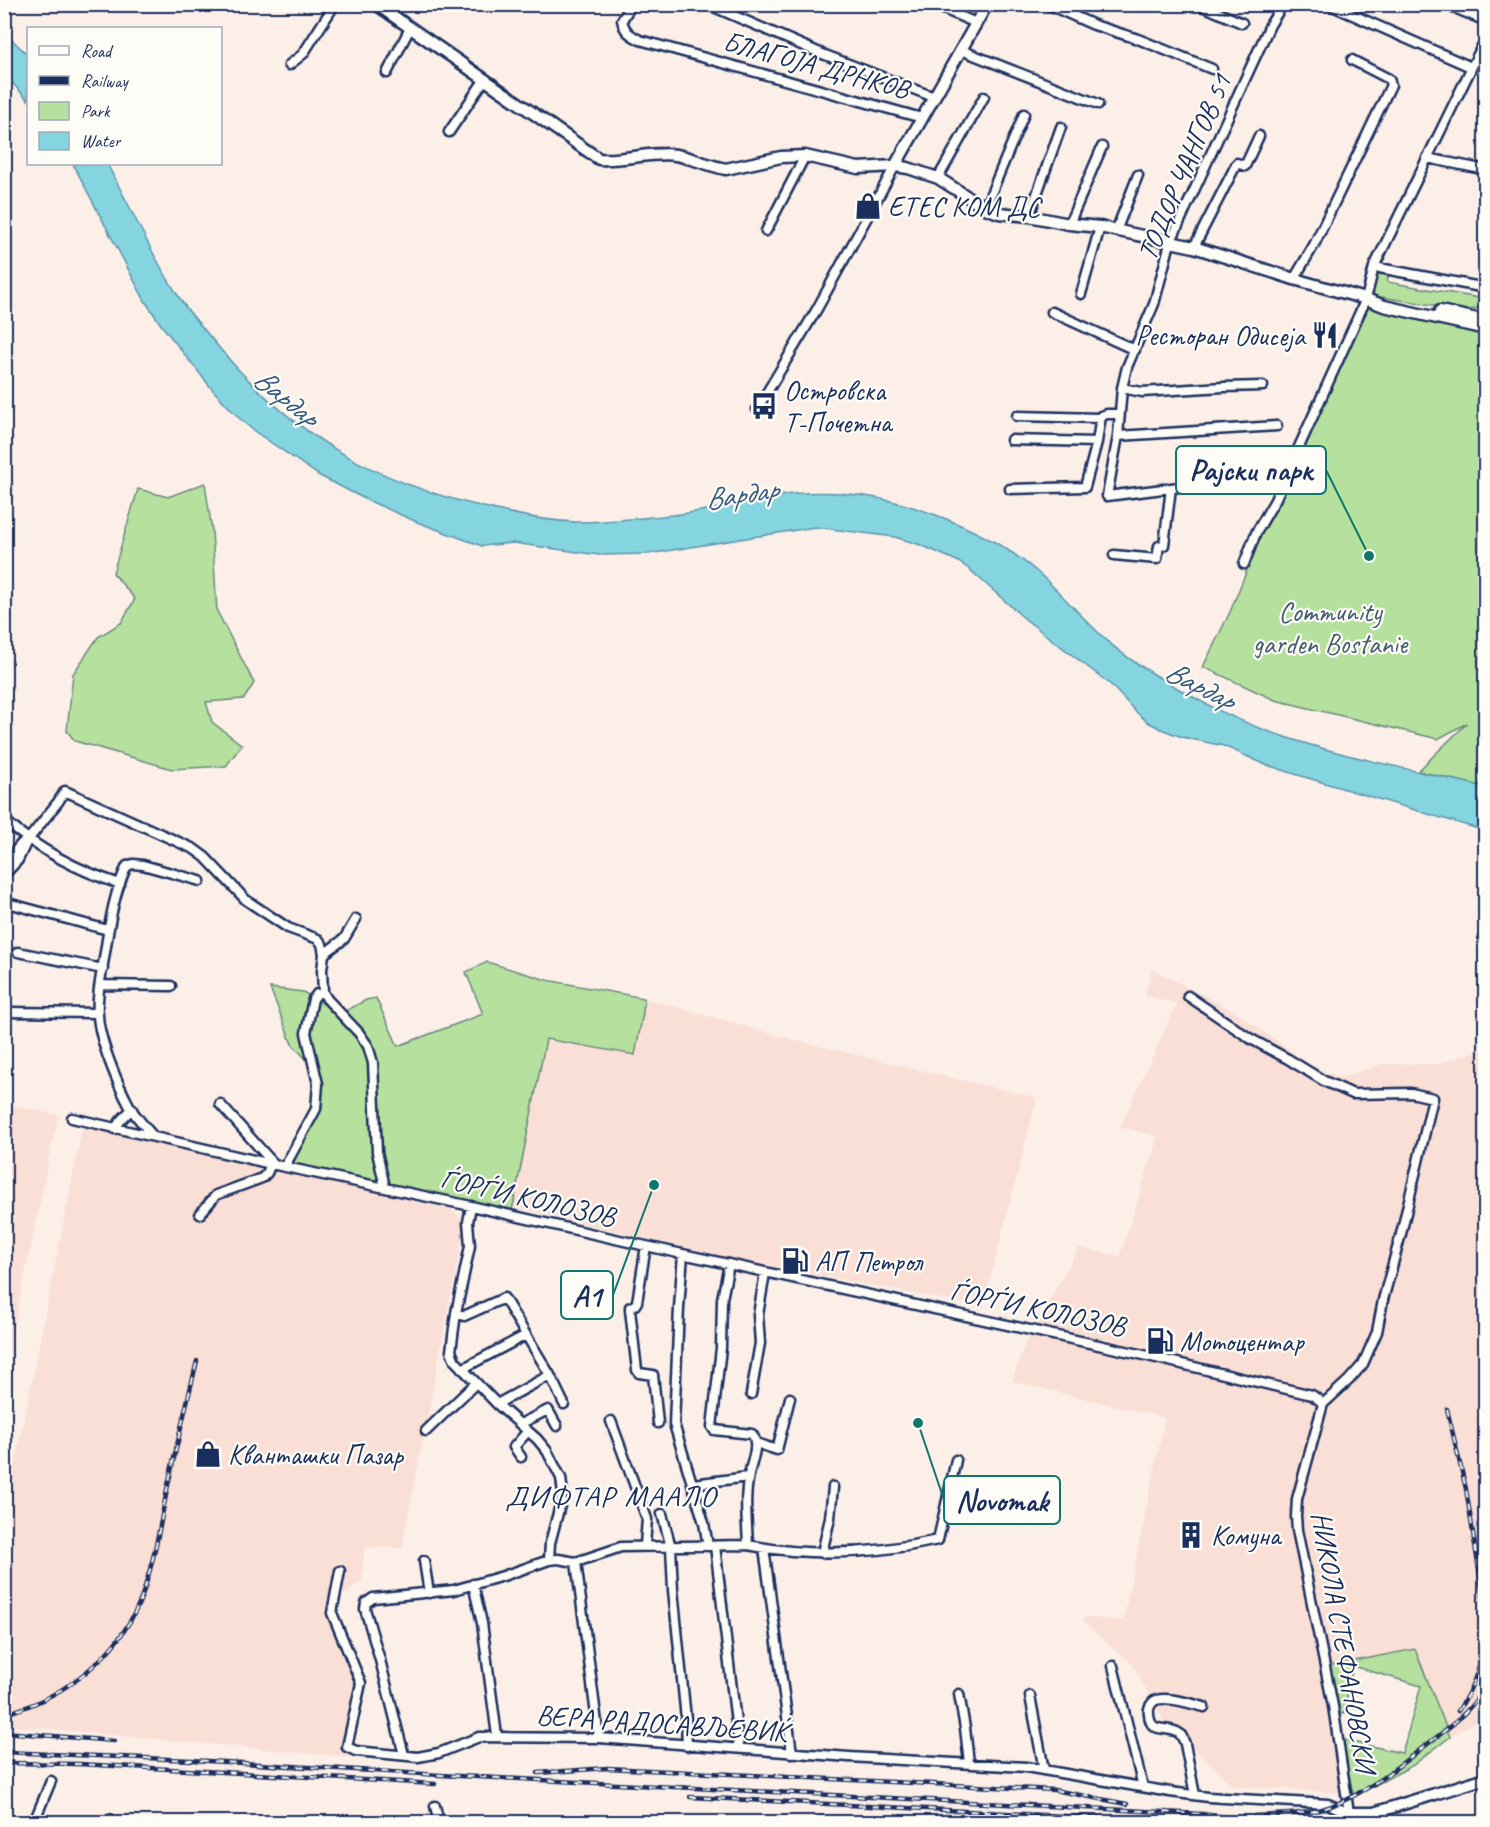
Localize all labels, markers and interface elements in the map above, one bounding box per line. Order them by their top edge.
street label: БЛАГОЈА ДРНКОВ [720,24,916,107]
legend [27,27,222,165]
text: Road [81,40,114,62]
street label: ТОДОР ЧАНГОВ 51 [1129,68,1239,265]
text: Railway [81,70,129,92]
text: Park [81,100,111,122]
text: Water [81,130,122,152]
place label: ЕТЕС КОМ ДС [888,189,1043,224]
shop icon: ЕТЕС КОМ ДС [853,191,883,221]
place label: Ресторан Одисеја [1136,318,1307,353]
restaurant icon: Ресторан Одисеја [1310,320,1340,350]
water label: Вардар [246,359,329,437]
place label: Островска Т-Почетна [784,373,894,440]
bus stop icon: Островска Т-Почетна [749,391,779,421]
callout: Рајски парк [1176,446,1326,494]
text: Рајски парк [1189,451,1314,489]
water label: Вардар [702,470,783,518]
park label: Community garden Bostanie [1253,594,1409,661]
water label: Вардар [1159,652,1244,720]
street label: ЃОРЃИ КОЛОЗОВ [437,1160,621,1235]
place label: АП Петрол [815,1244,924,1279]
fuel station icon: АП Петрол [780,1246,810,1276]
callout: А1 [561,1271,613,1319]
street label: ЃОРЃИ КОЛОЗОВ [947,1272,1131,1344]
text: А1 [573,1277,605,1315]
place label: Мотоцентар [1180,1324,1305,1359]
fuel station icon: Мотоцентар [1145,1326,1175,1356]
place label: Кванташки Пазар [228,1437,404,1472]
shop icon: Кванташки Пазар [193,1439,223,1469]
callout: Novomak [944,1476,1060,1524]
district label: ДИФТАР МААЛО [505,1477,718,1515]
text: Novomak [956,1482,1051,1520]
street label: НИКОЛА СТЕФАНОВСКИ [1304,1509,1385,1779]
place label: Комуна [1211,1518,1283,1553]
building icon: Комуна [1176,1520,1206,1550]
street label: ВЕРА РАДОСАВЉЕВИЌ [535,1697,795,1750]

